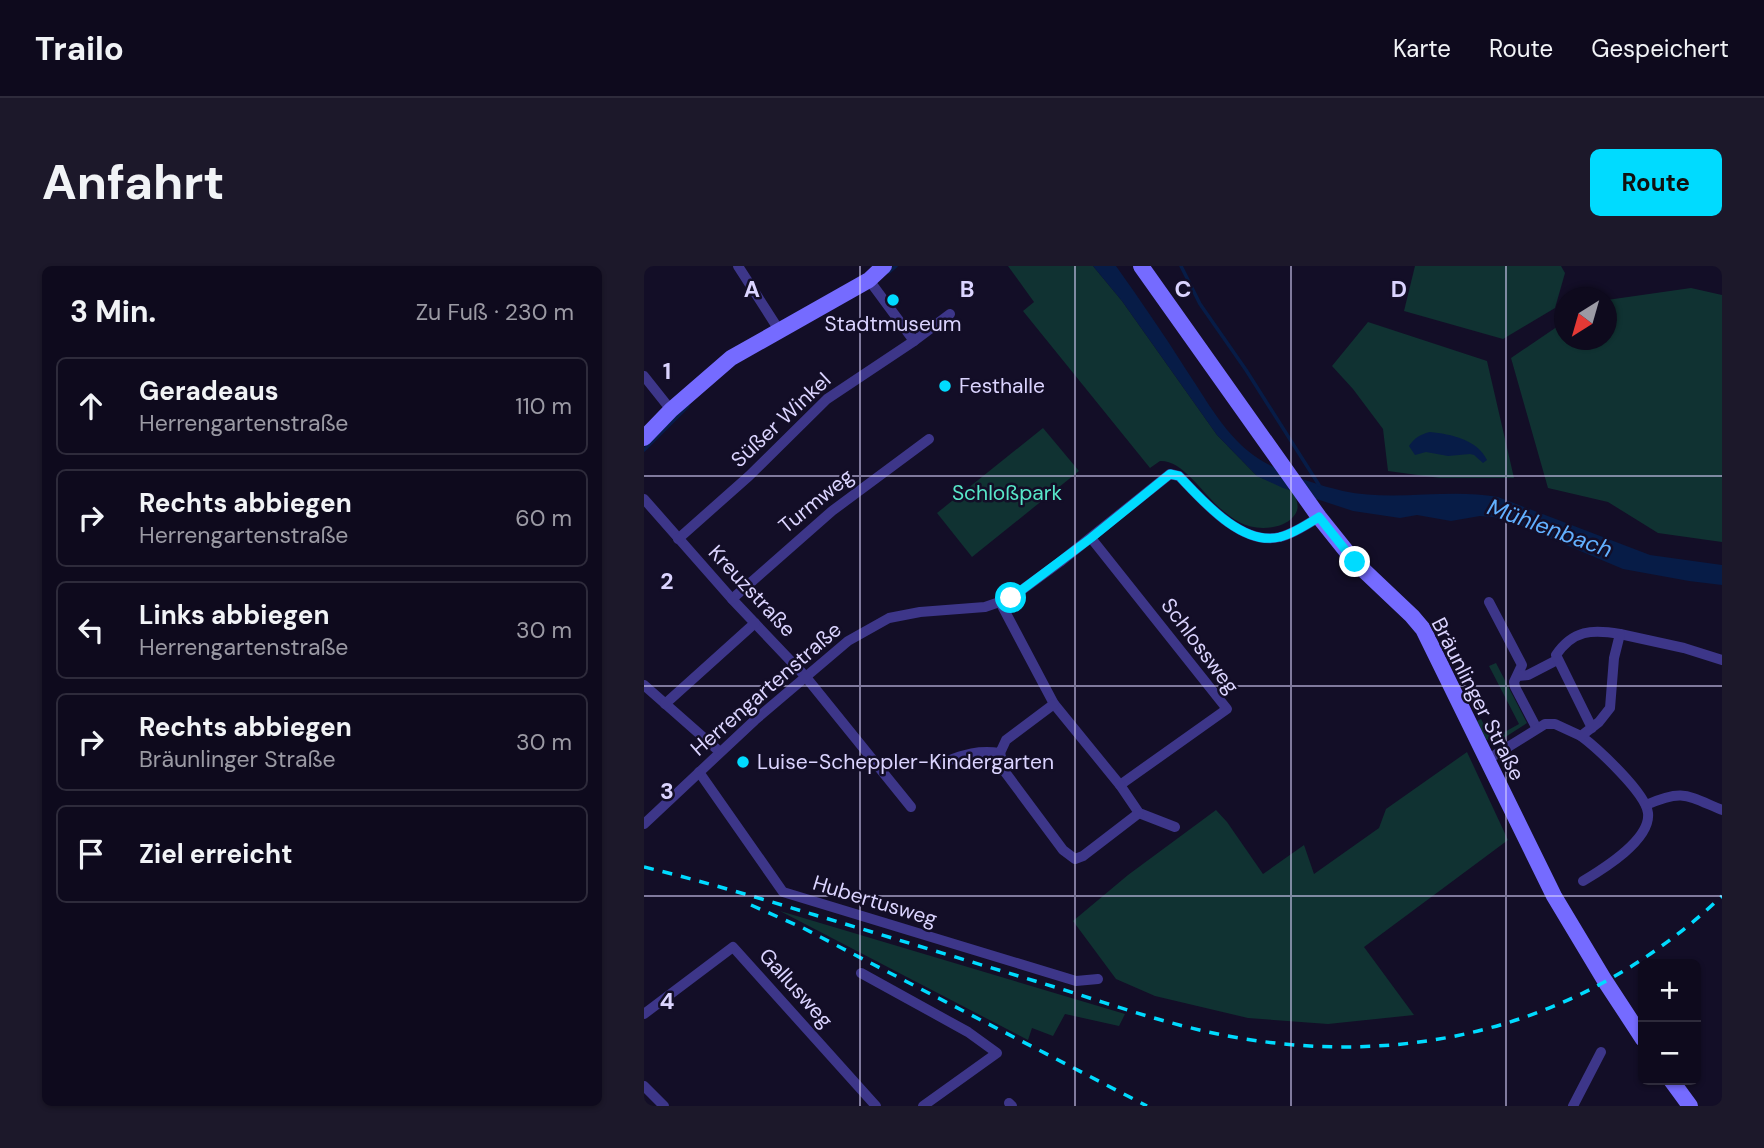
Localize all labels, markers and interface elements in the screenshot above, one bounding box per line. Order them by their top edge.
text: Trailo [35,27,124,70]
text: Karte [1393,33,1451,64]
text: Route [1489,33,1553,64]
text: Gespeichert [1591,33,1729,64]
button: Route [1590,149,1722,216]
text: Anfahrt [42,150,224,214]
text: A [744,274,760,304]
text: B [960,274,974,304]
text: C [1175,274,1191,304]
text: D [1391,274,1407,304]
north arrow [1554,287,1617,350]
text: 3 Min. [70,292,156,331]
marker: Stadtmuseum [885,292,901,308]
text: Zu Fuß · 230 m [416,297,574,327]
place label: Stadtmuseum [824,310,962,338]
text: 1 [663,356,671,386]
street label: Süßer Winkel [725,366,837,474]
place label: Festhalle [959,372,1045,400]
text: Geradeaus [139,374,279,408]
marker: Festhalle [937,378,953,394]
icon: ahead [72,387,110,425]
text: 110 m [515,391,572,421]
text: Herrengartenstraße [139,408,348,438]
street label: Turmweg [773,462,859,540]
park label: Schloßpark [952,479,1062,507]
text: Rechts abbiegen [139,486,352,520]
water label: Mühlenbach [1483,492,1617,564]
icon: right [72,499,110,537]
text: 60 m [515,503,572,533]
text: Herrengartenstraße [139,520,348,550]
street label: Kreuzstraße [702,539,802,643]
route end [1339,546,1370,577]
text: 2 [660,566,674,596]
route start [995,582,1026,613]
street label: Schlossweg [1155,592,1245,700]
text: Links abbiegen [139,598,329,632]
icon: left [72,611,110,649]
street label: Bräunlinger Straße [1425,613,1531,785]
text: 30 m [516,615,572,645]
street label: Herrengartenstraße [685,616,847,762]
text: Herrengartenstraße [139,632,348,662]
text: Rechts abbiegen [139,710,352,744]
icon: right [72,723,110,761]
text: 30 m [516,727,572,757]
text: Bräunlinger Straße [139,744,336,774]
place label: Luise-Scheppler-Kindergarten [757,748,1054,776]
marker: Luise-Scheppler-Kindergarten [735,754,751,770]
text: 3 [660,776,674,806]
icon: arrive [72,835,110,873]
text: Ziel erreicht [139,837,292,871]
street label: Hubertusweg [809,869,941,933]
street label: Gallusweg [753,942,839,1034]
map controls [1638,959,1701,1085]
button: + [1638,959,1701,1022]
text: 4 [660,986,675,1016]
button: − [1638,1022,1701,1085]

